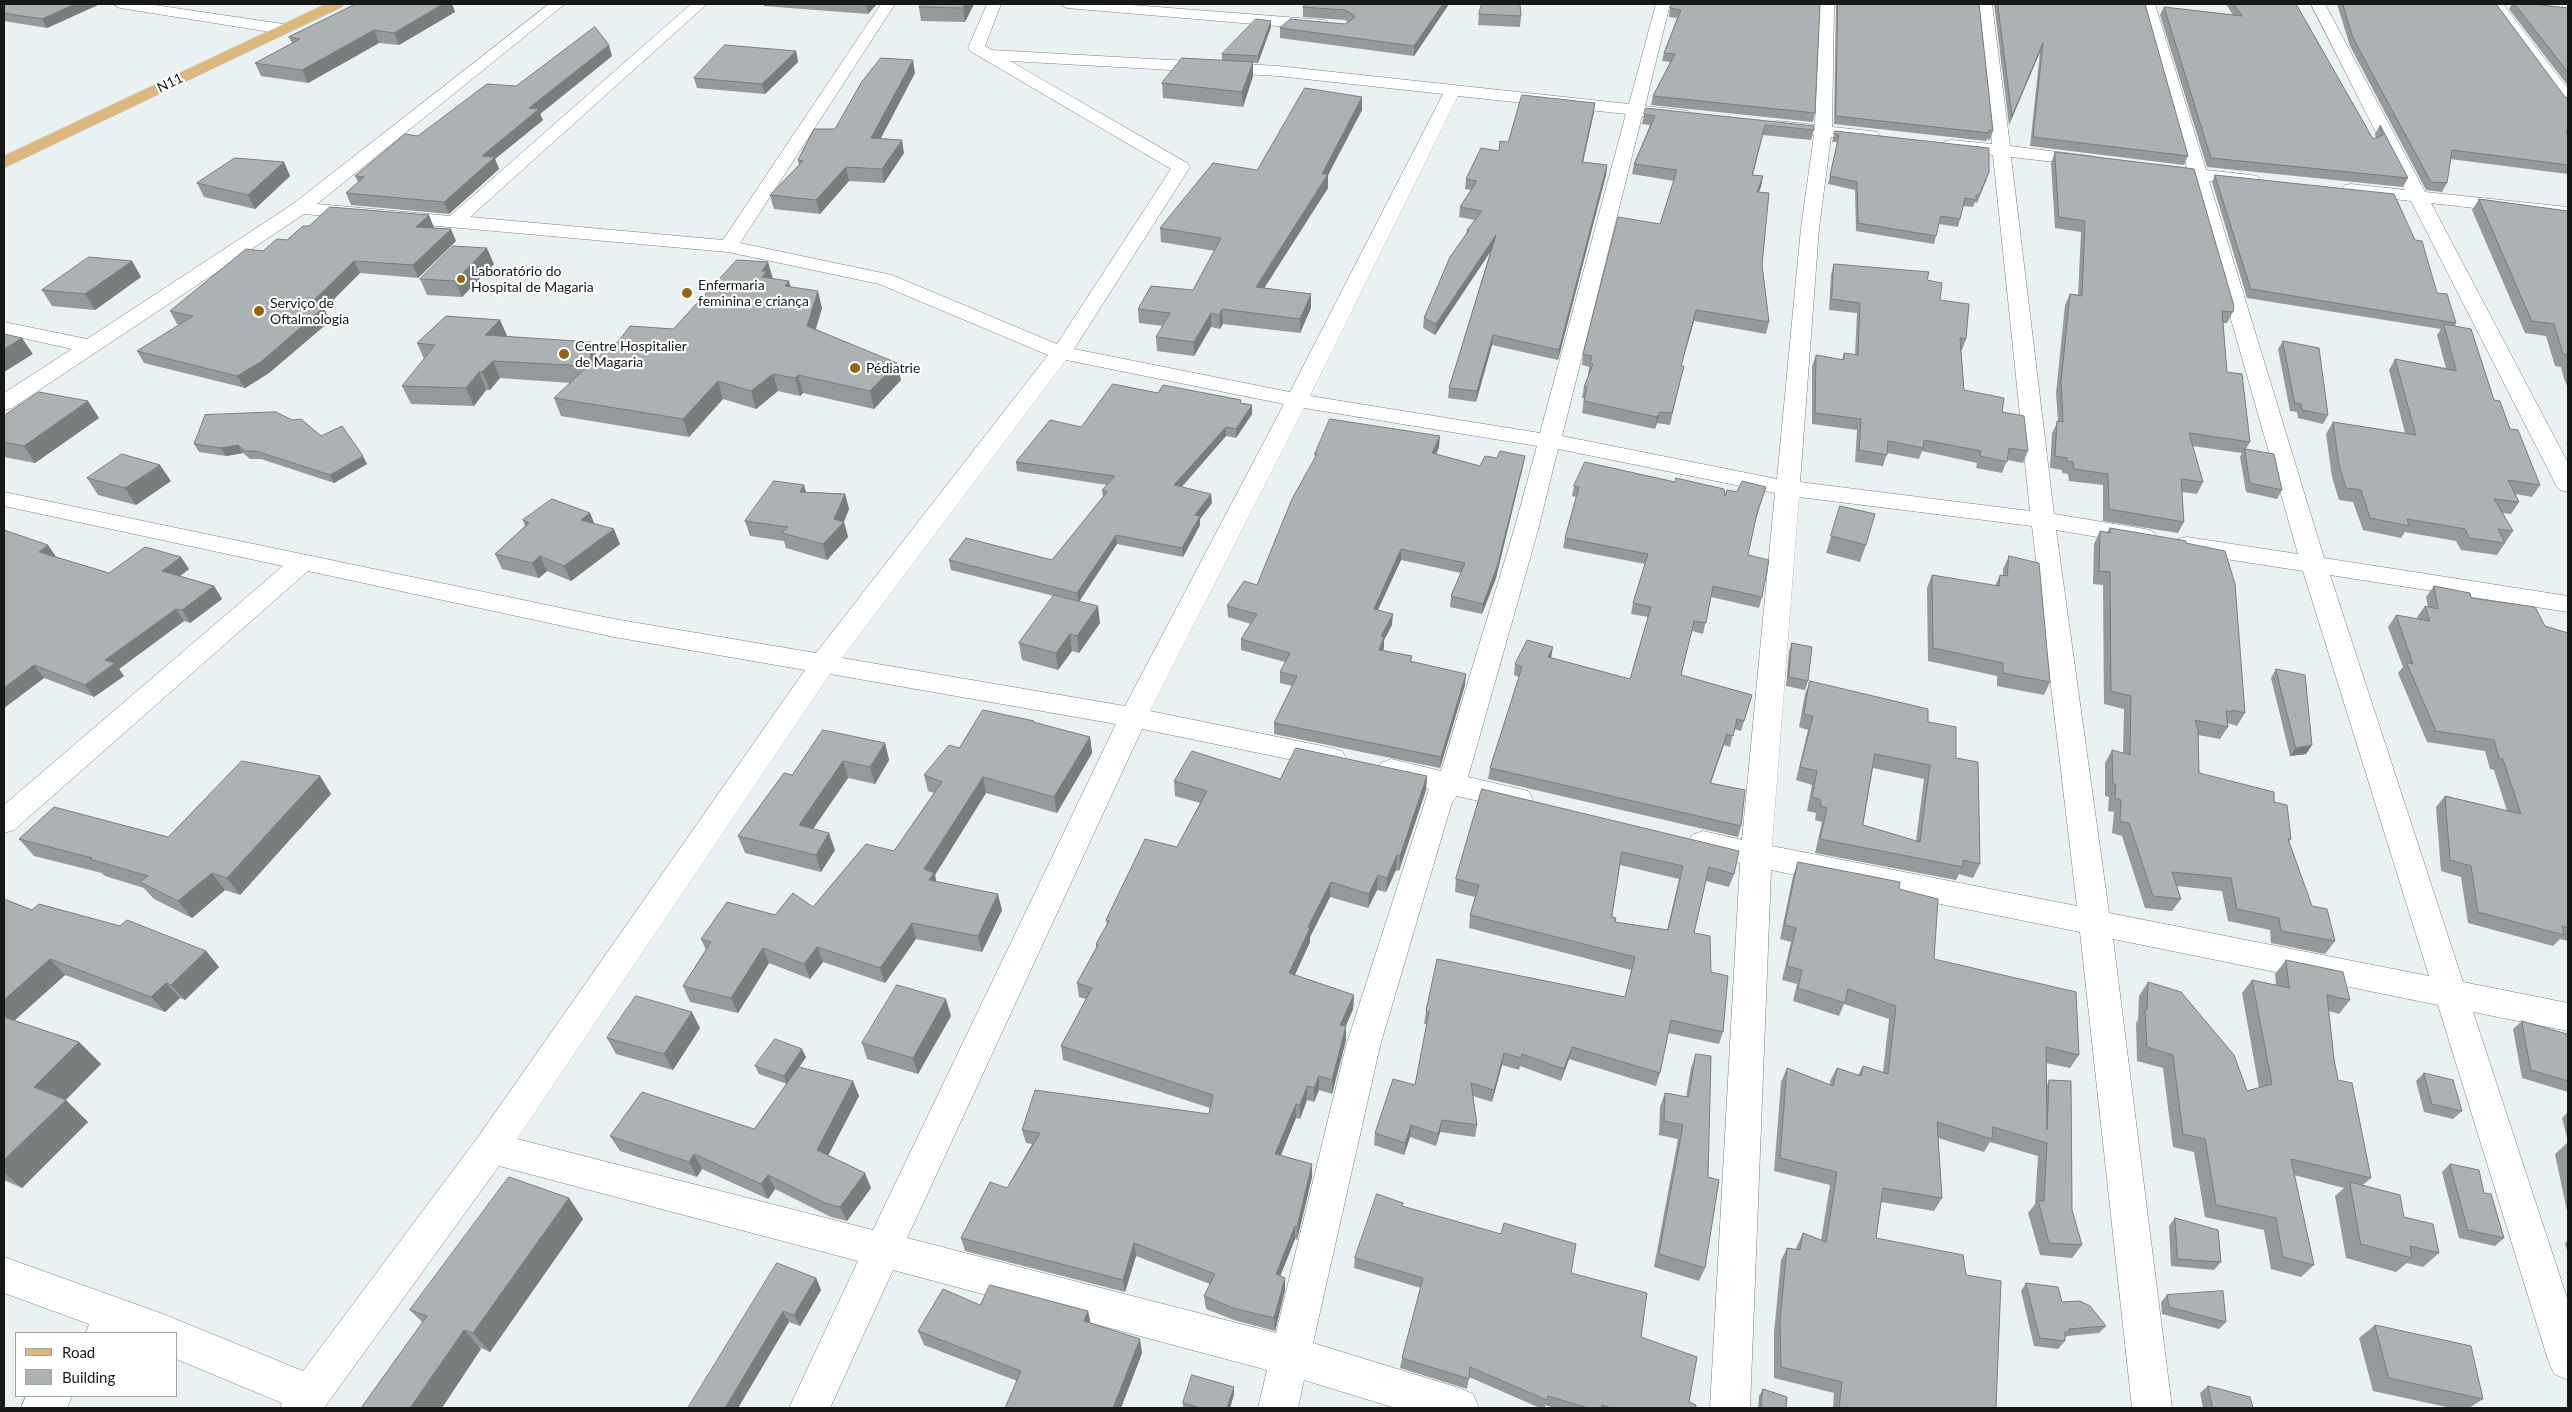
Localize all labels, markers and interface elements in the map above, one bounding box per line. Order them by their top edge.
street label: N11 [154,70,186,96]
place label: Laboratório do Hospital de Magaria [471,263,594,296]
marker: Laboratório do Hospital de Magaria [455,273,467,285]
place label: Enfermaria feminina e criança [698,277,809,310]
marker: Enfermaria feminina e criança [680,286,694,300]
place label: Serviço de Oftalmologia [270,295,349,328]
marker: Serviço de Oftalmologia [252,304,266,318]
place label: Centre Hospitalier de Magaria [575,338,687,371]
marker: Centre Hospitalier de Magaria [557,347,571,361]
place label: Pédiatrie [866,360,920,376]
marker: Pédiatrie [848,361,862,375]
legend [15,1332,178,1397]
text: Road [62,1343,95,1361]
text: Building [62,1368,115,1386]

